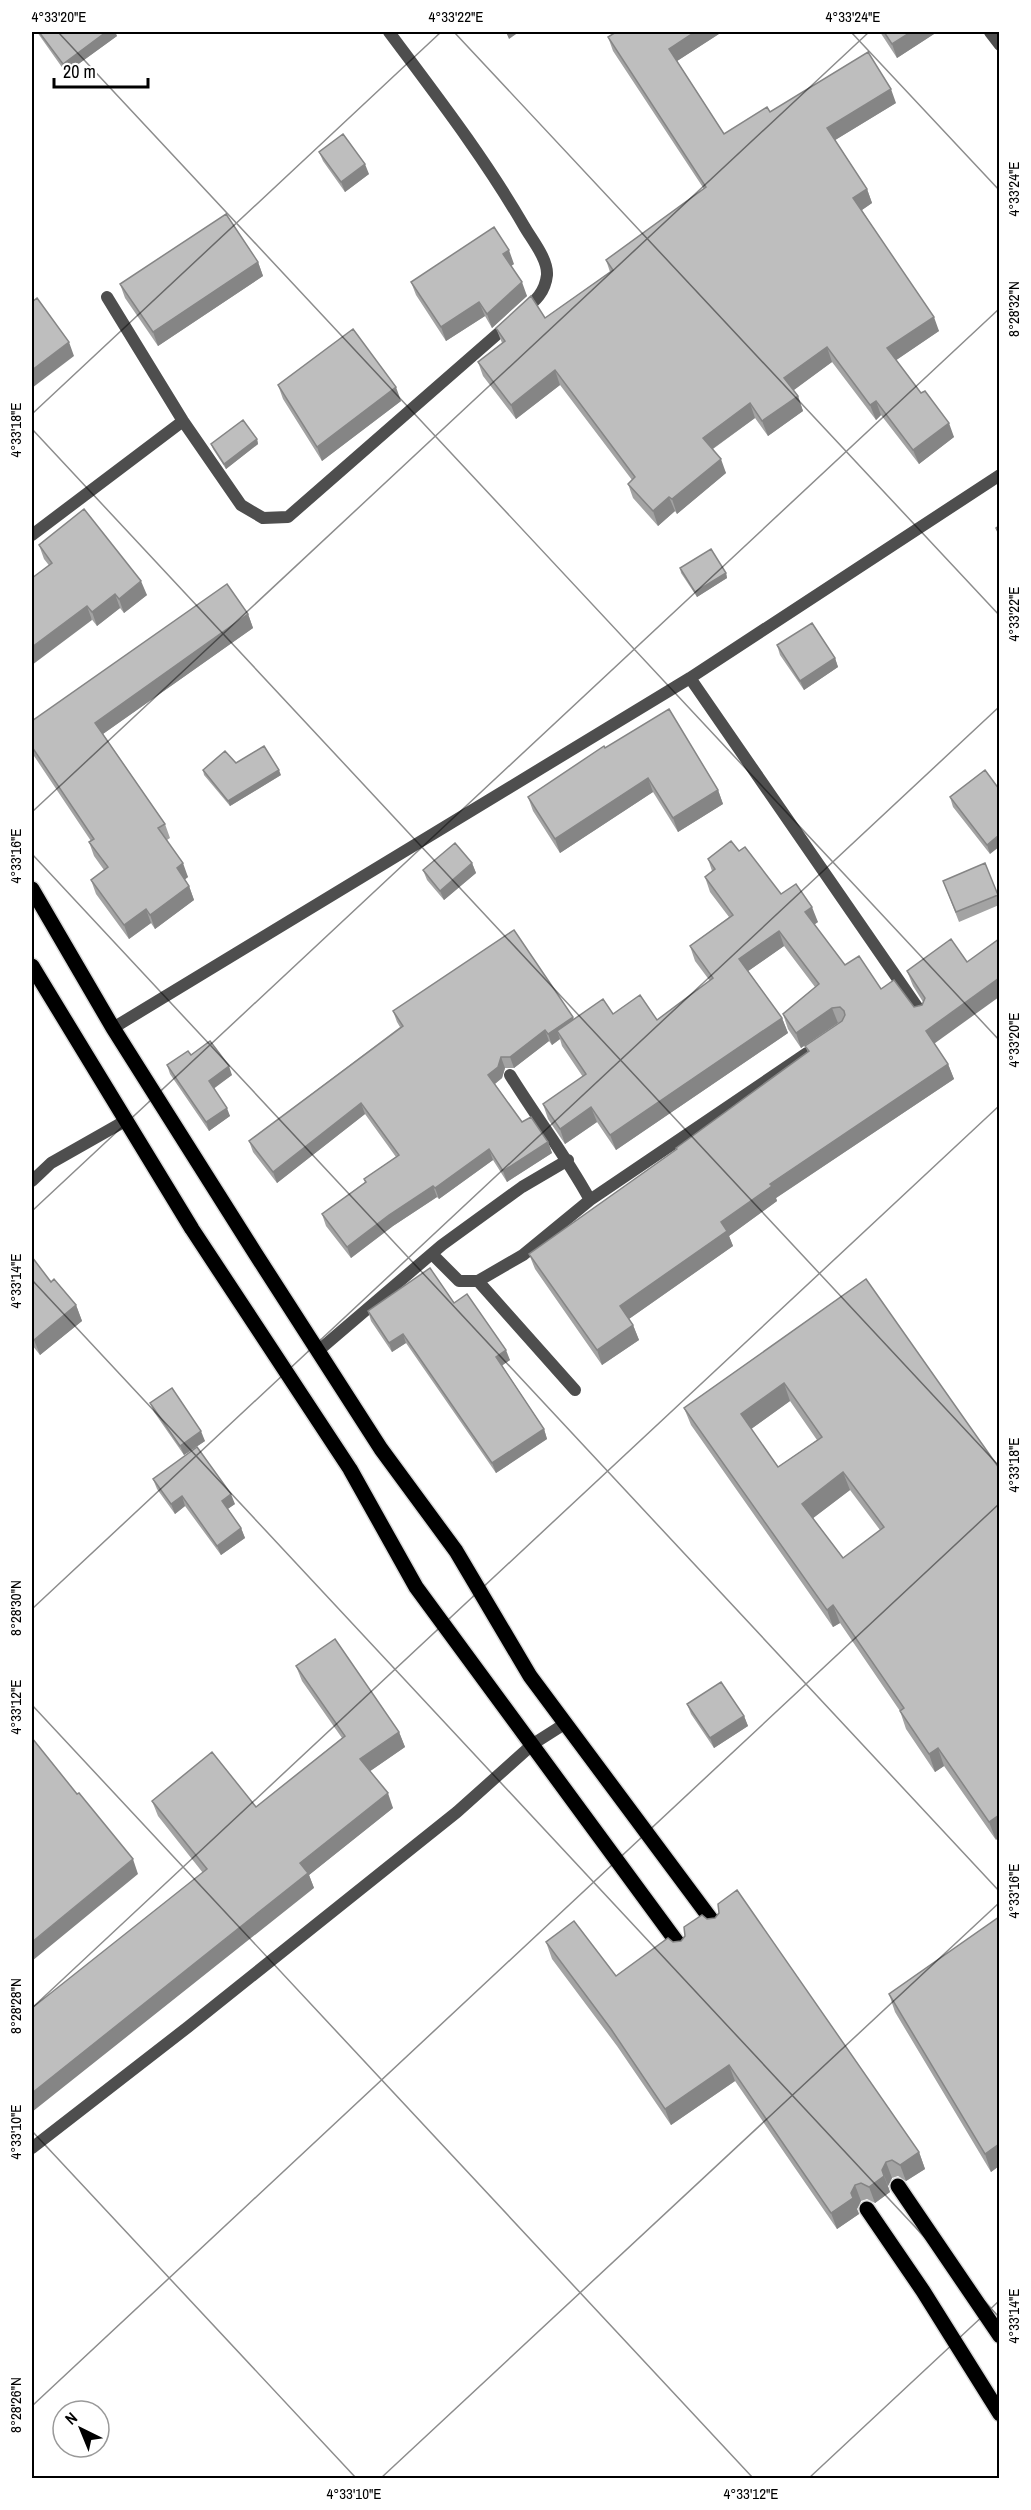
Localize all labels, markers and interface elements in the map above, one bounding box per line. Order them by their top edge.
text: 4°33'20"E [31,6,87,27]
text: 4°33'22"E [428,6,484,27]
text: 4°33'24"E [825,6,881,27]
scale bar [54,51,148,89]
text: 20 m [63,59,96,84]
text: 4°33'24"E [1003,161,1024,217]
text: 8°28'32"N [1003,281,1024,337]
text: 4°33'18"E [5,402,26,458]
text: 4°33'22"E [1003,586,1024,642]
text: 4°33'16"E [5,828,26,884]
text: 4°33'20"E [1003,1012,1024,1068]
text: 4°33'14"E [5,1253,26,1309]
text: 4°33'18"E [1003,1437,1024,1493]
text: 8°28'30"N [5,1580,26,1636]
text: 4°33'12"E [5,1679,26,1735]
text: 4°33'16"E [1003,1863,1024,1919]
text: 8°28'28"N [5,1978,26,2034]
text: 4°33'10"E [5,2104,26,2160]
text: 4°33'14"E [1003,2288,1024,2344]
text: 8°28'26"N [5,2377,26,2433]
north arrow [51,2399,111,2459]
text: N [60,2407,82,2429]
text: 4°33'10"E [326,2483,382,2504]
text: 4°33'12"E [723,2483,779,2504]

